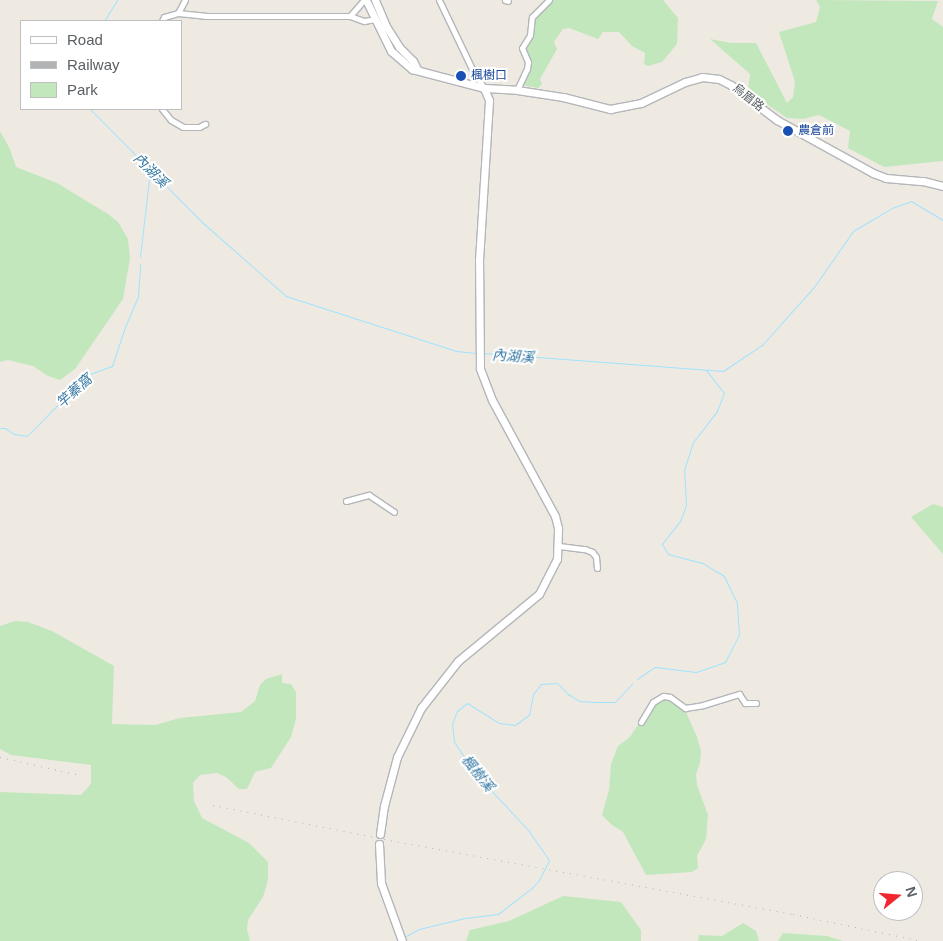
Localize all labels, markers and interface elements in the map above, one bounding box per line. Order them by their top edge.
legend [20,20,182,110]
text: Road [67,31,103,48]
text: Railway [67,56,120,73]
place label: 楓樹口 [471,69,507,83]
marker: 楓樹口 [455,70,467,82]
text: Park [67,81,98,98]
street label: 烏眉路 [729,81,767,115]
place label: 農倉前 [798,124,834,138]
marker: 農倉前 [782,125,794,137]
water label: 內湖溪 [130,149,172,191]
water label: 內湖溪 [491,346,535,366]
water label: 竿蓁窩 [53,371,95,411]
water label: 楓樹溪 [458,751,498,795]
north arrow [873,871,923,921]
text: N [902,885,921,899]

